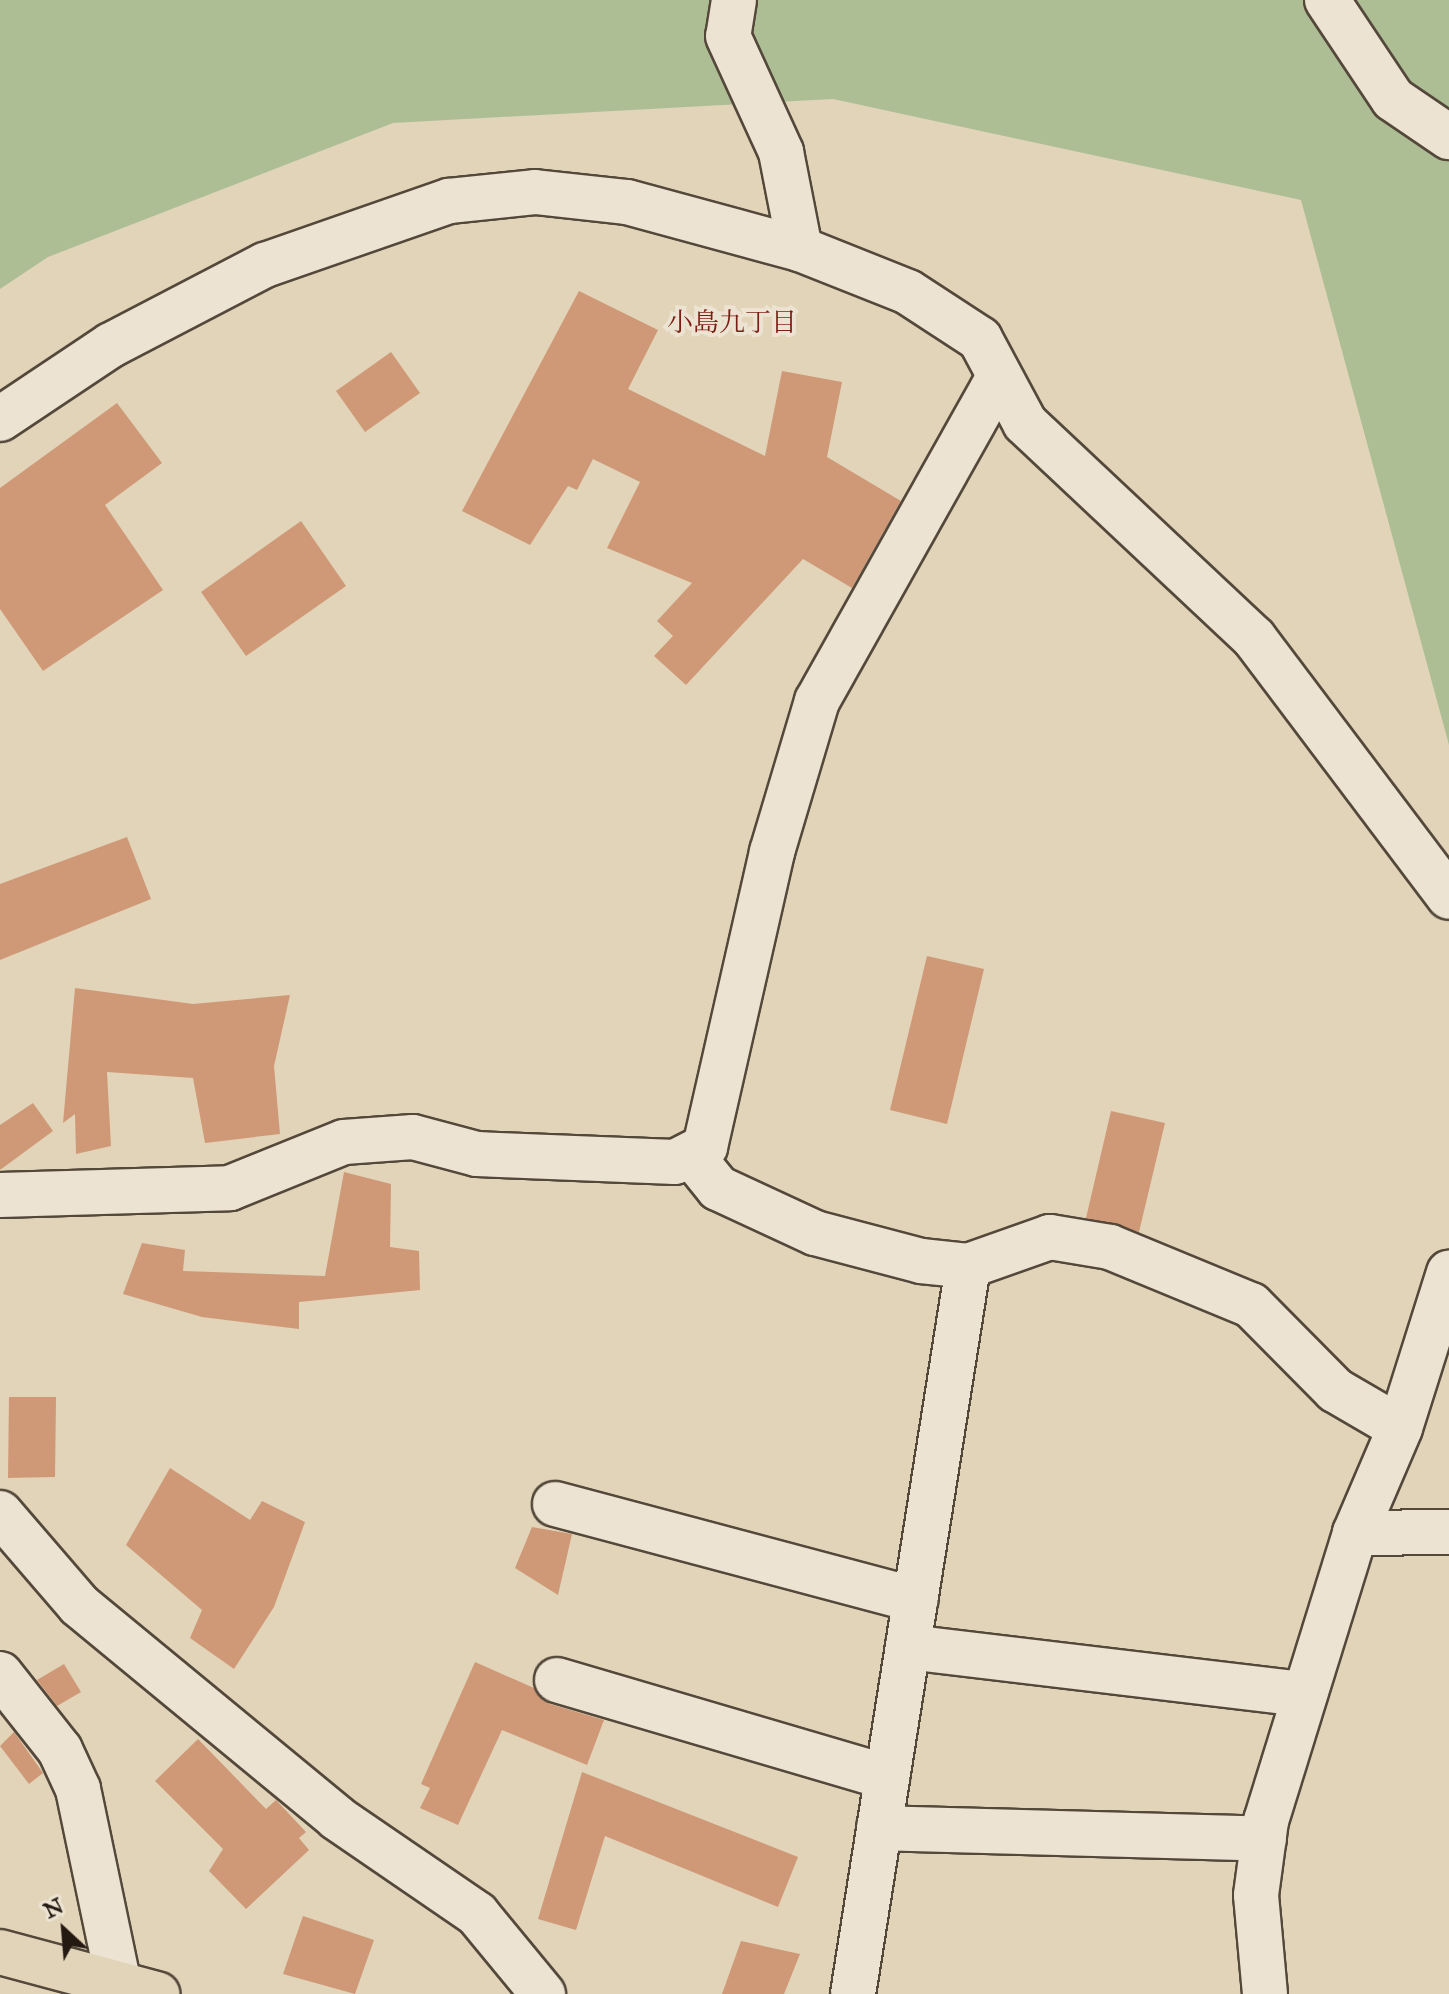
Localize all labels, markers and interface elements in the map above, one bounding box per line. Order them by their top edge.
district label: 小島九丁目 [667,307,797,339]
north arrow [24,1890,104,1970]
text: N [39,1892,68,1924]

